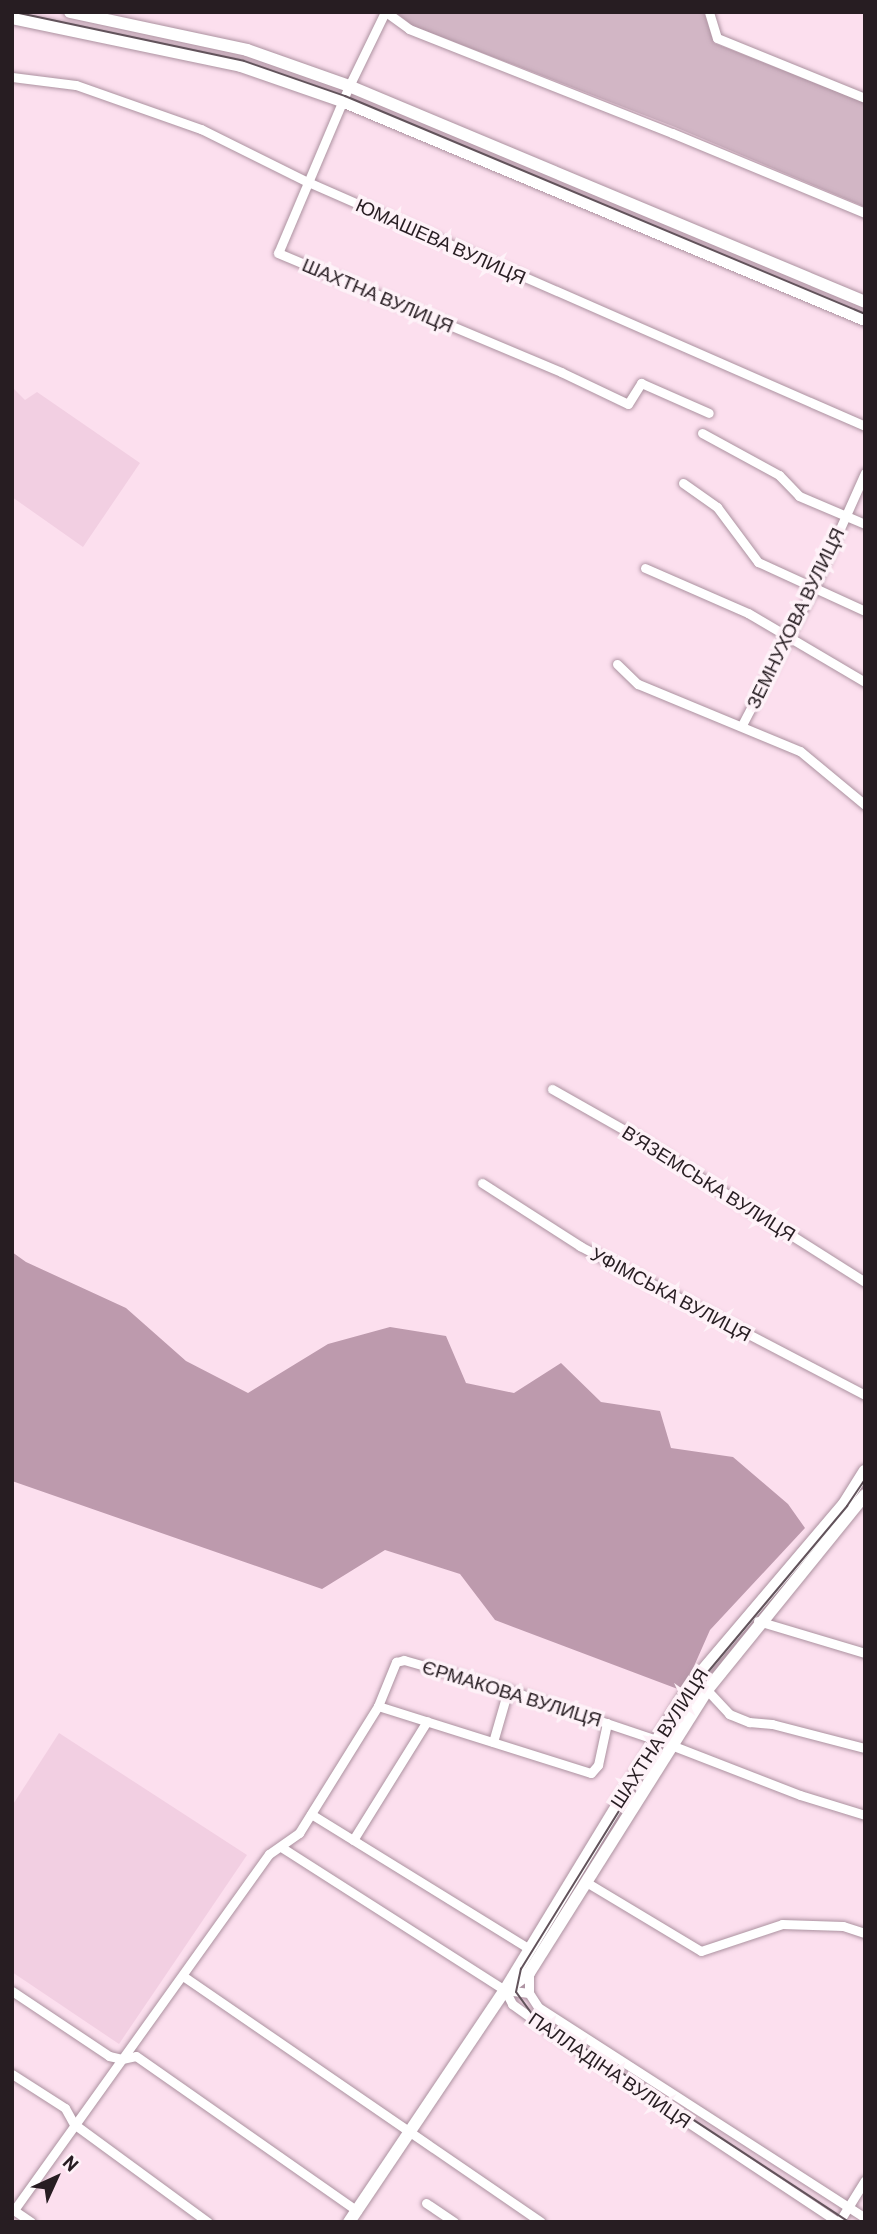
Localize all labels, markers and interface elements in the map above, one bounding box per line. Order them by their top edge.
street label: ЮМАШЕВА ВУЛИЦЯ [352,193,530,289]
street label: ШАХТНА ВУЛИЦЯ [299,253,457,337]
street label: ЗЕМНУХОВА ВУЛИЦЯ [741,524,849,712]
street label: В’ЯЗЕМСЬКА ВУЛИЦЯ [618,1120,800,1246]
street label: УФІМСЬКА ВУЛИЦЯ [587,1242,755,1346]
street label: ЄРМАКОВА ВУЛИЦЯ [420,1655,604,1731]
street label: ШАХТНА ВУЛИЦЯ [605,1664,713,1812]
street label: ПАЛЛАДІНА ВУЛИЦЯ [525,2007,695,2133]
north arrow [21,2143,91,2213]
text: N [59,2150,84,2175]

